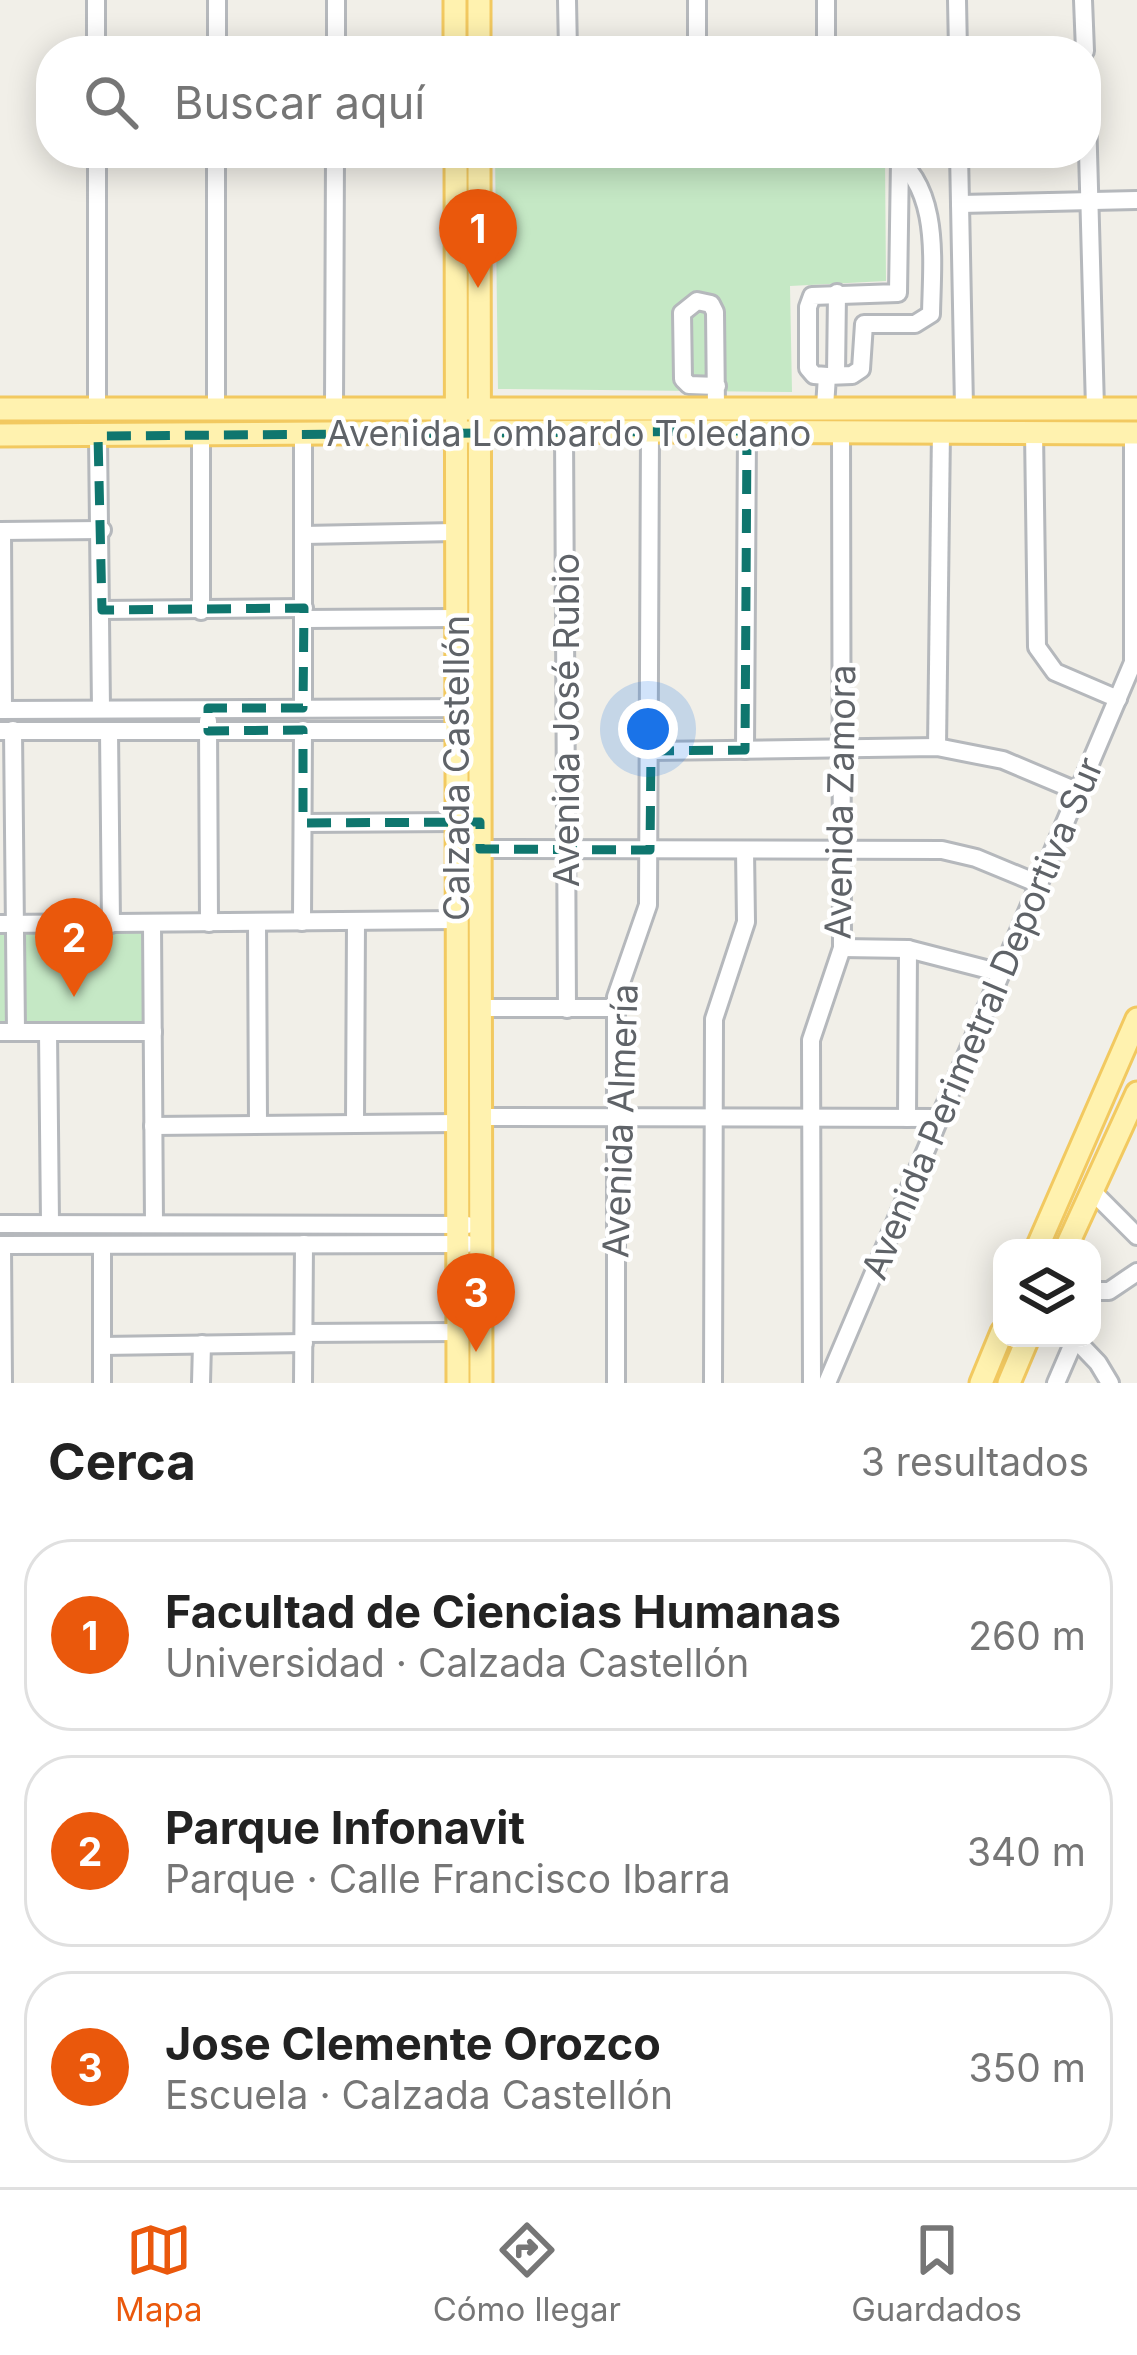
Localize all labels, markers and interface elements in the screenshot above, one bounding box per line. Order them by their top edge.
search box [36,36,1101,168]
icon: search [78,69,144,135]
text: Buscar aquí [174,75,425,130]
pin: 1 [439,189,517,288]
street label: Avenida Lombardo Toledano [327,411,811,455]
street label: Avenida José Rubio [544,553,588,887]
street label: Calzada Castellón [434,615,478,921]
street label: Avenida Zamora [816,664,864,940]
your location [618,699,678,759]
street label: Avenida Perimetral Deportiva Sur [852,751,1112,1285]
pin: 2 [35,898,113,997]
street label: Avenida Almería [593,983,647,1259]
map controls [993,1239,1101,1347]
button: layers [993,1239,1101,1347]
pin: 3 [437,1253,515,1352]
text: Cerca [48,1431,196,1492]
text: 3 resultados [861,1438,1089,1485]
text: Facultad de Ciencias Humanas [165,1584,841,1639]
text: 1 [82,1612,98,1659]
text: 260 m [968,1612,1086,1659]
text: Universidad · Calzada Castellón [165,1639,749,1686]
text: Parque Infonavit [165,1800,525,1855]
text: 2 [78,1828,102,1875]
text: 340 m [967,1828,1086,1875]
text: Parque · Calle Francisco Ibarra [165,1855,731,1902]
text: Jose Clemente Orozco [165,2016,661,2071]
text: 3 [77,2044,103,2091]
text: 350 m [968,2044,1086,2091]
text: Escuela · Calzada Castellón [165,2071,673,2118]
tab: Mapa [115,2217,203,2329]
tab: Cómo llegar [433,2217,621,2329]
tab: Guardados [851,2217,1022,2329]

